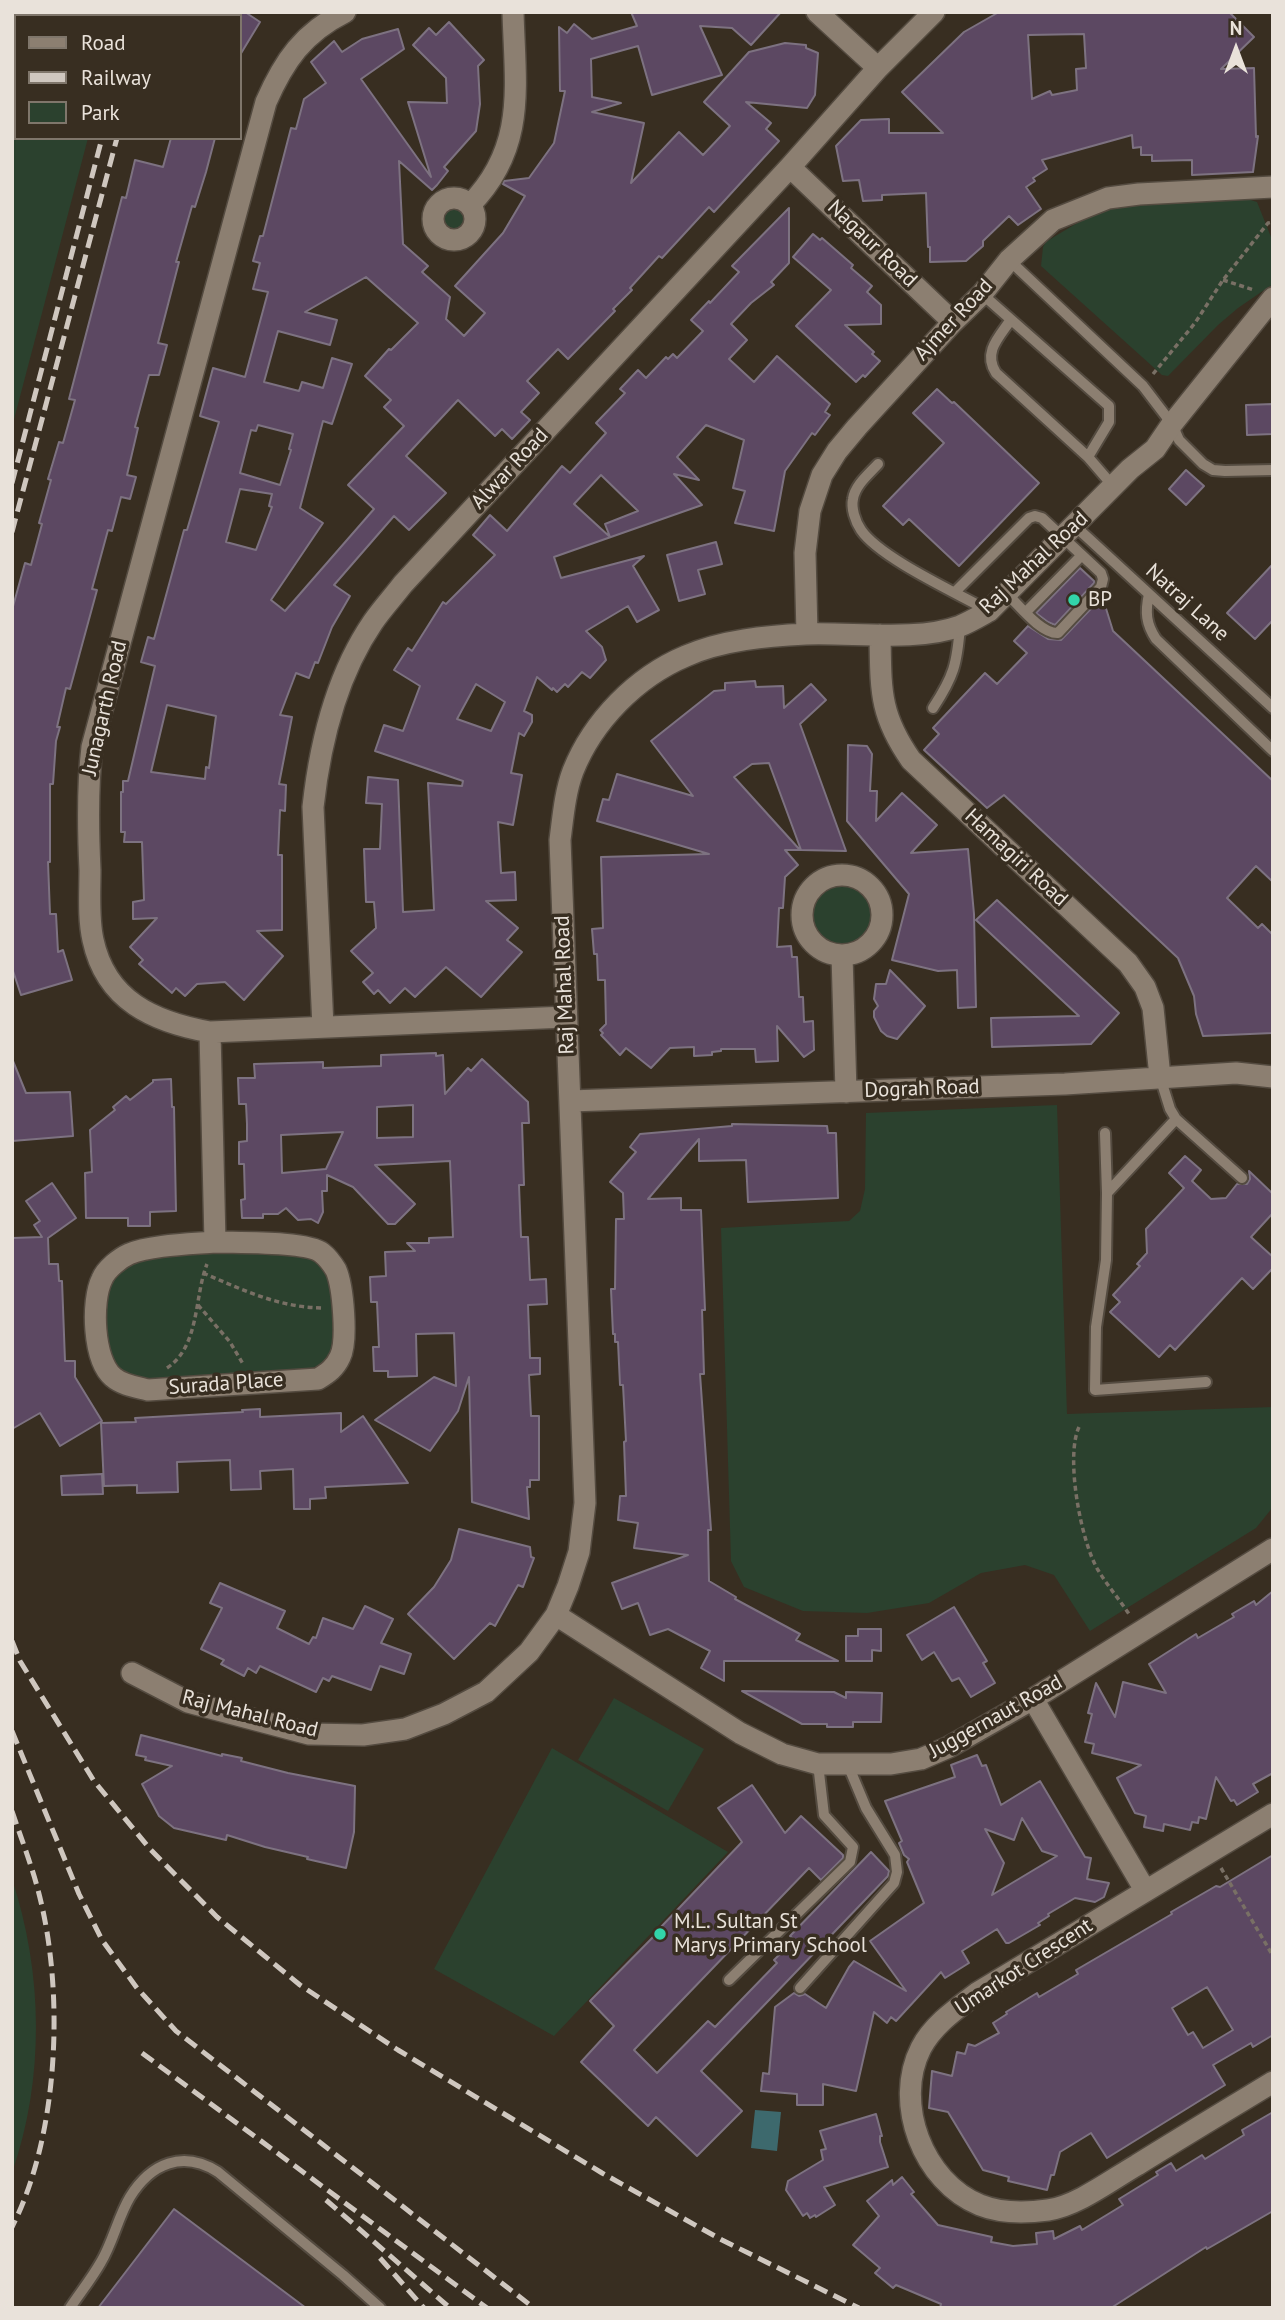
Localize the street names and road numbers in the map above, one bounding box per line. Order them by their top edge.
street label: Nagaur Road [822,195,922,293]
street label: Ajmer Road [910,274,998,366]
street label: Alwar Road [466,423,554,515]
street label: Raj Mahal Road [975,506,1093,620]
street label: Natraj Lane [1140,559,1234,647]
street label: Junagarth Road [77,638,133,778]
street label: Hamagiri Road [959,804,1073,912]
street label: Raj Mahal Road [550,915,580,1055]
street label: Dograh Road [864,1074,980,1104]
street label: Surada Place [168,1367,284,1401]
street label: Juggernaut Road [925,1670,1067,1764]
street label: Raj Mahal Road [179,1685,321,1743]
street label: Umarkot Crescent [951,1913,1097,2021]

